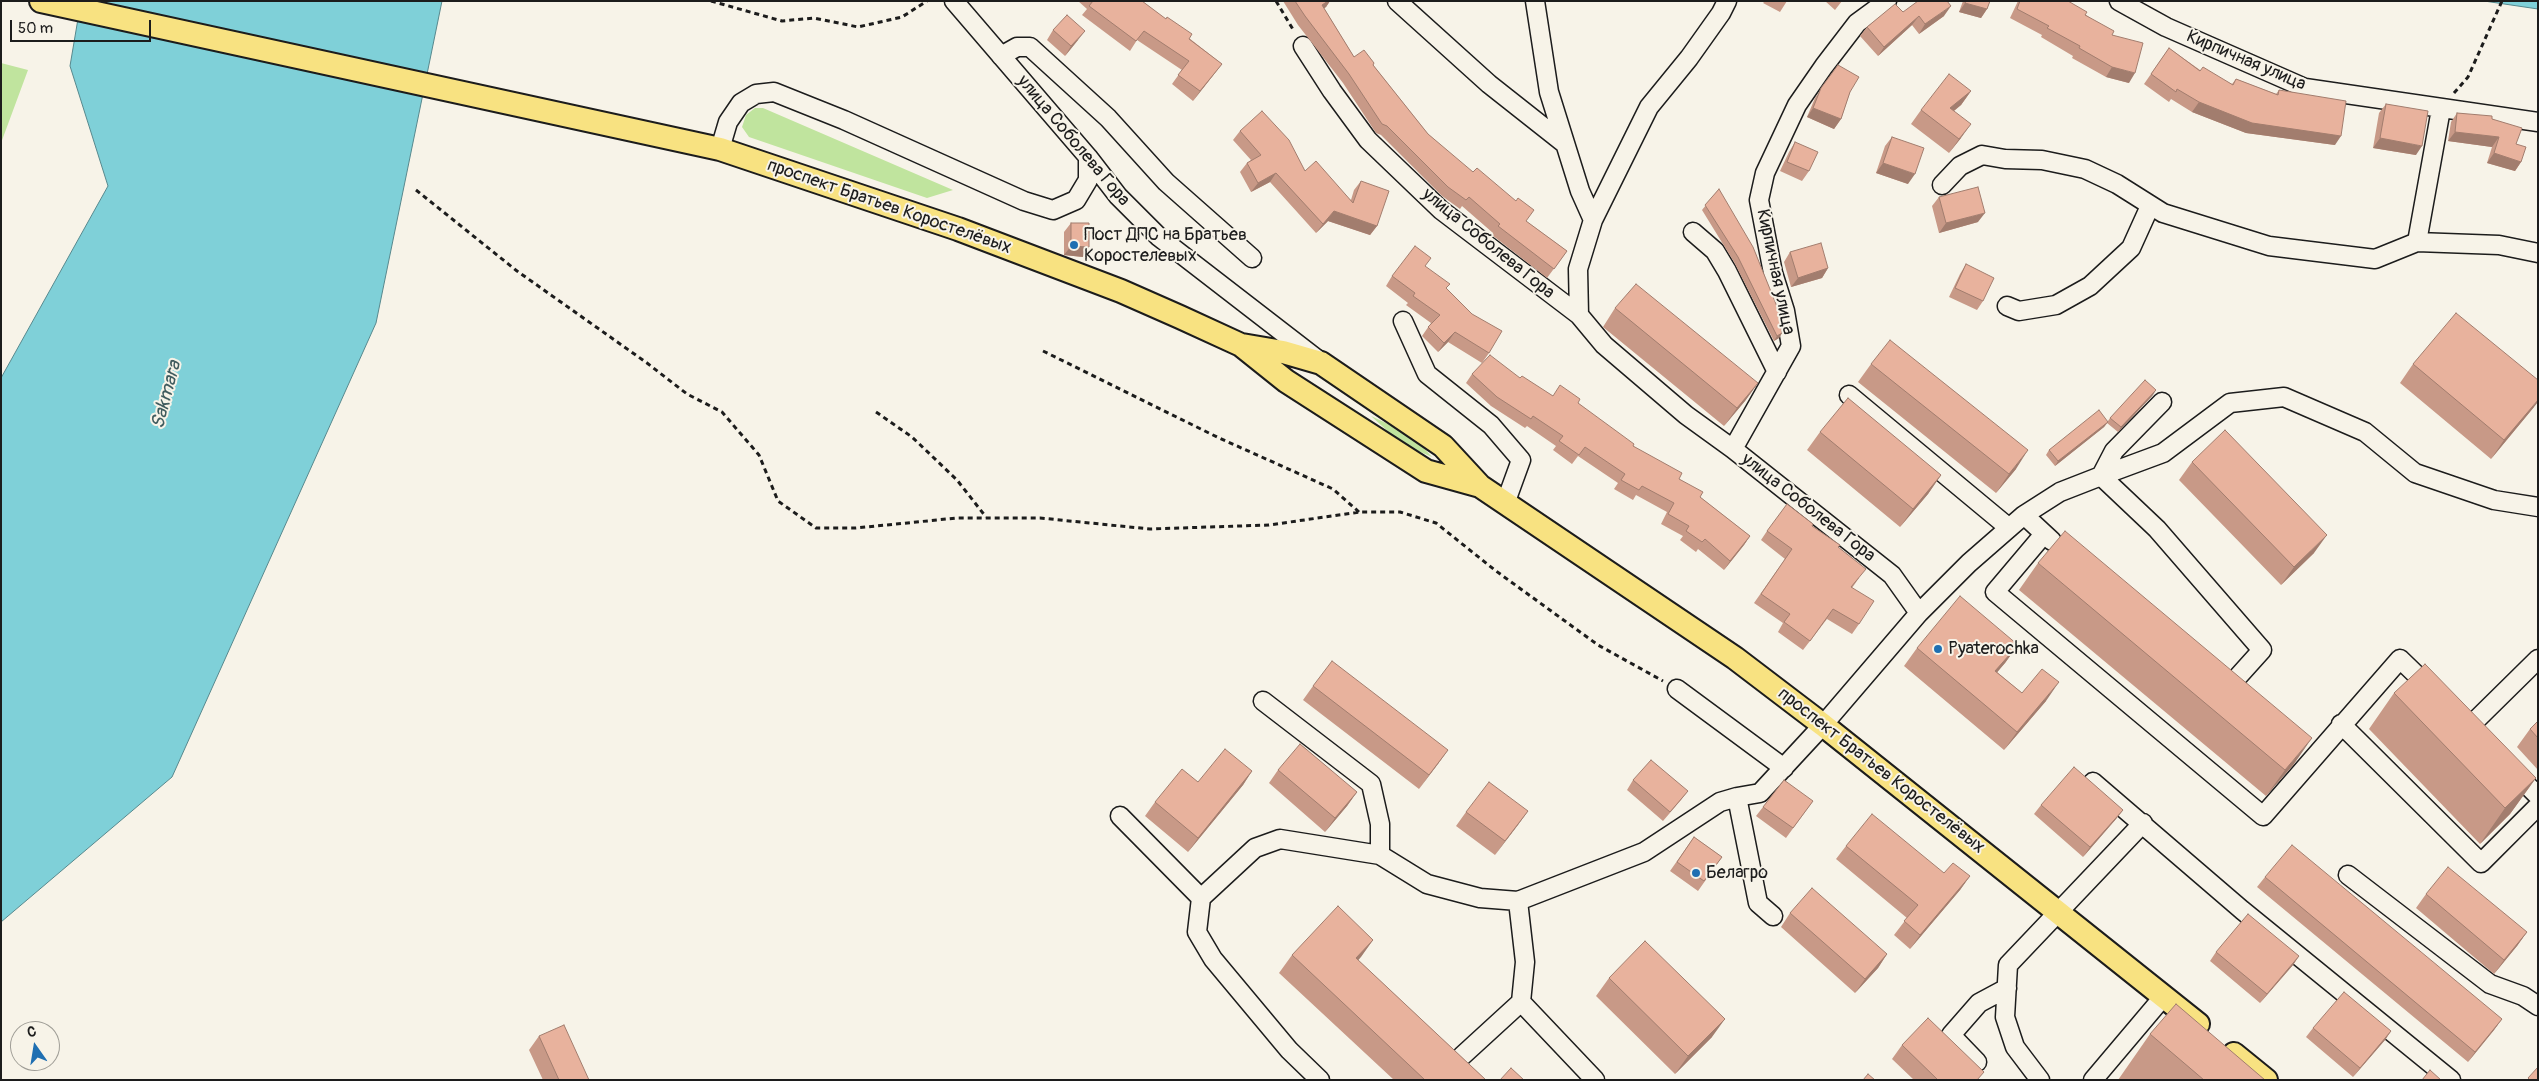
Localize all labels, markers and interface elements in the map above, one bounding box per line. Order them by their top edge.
scale bar [12,10,154,42]
text: 50 m [18,19,53,38]
street label: Кирпичная улица [2183,26,2309,96]
street label: улица Соболева Гора [1012,71,1134,211]
street label: проспект Братьев Коростелёвых [764,155,1014,259]
street label: улица Соболева Гора [1417,184,1559,304]
street label: Кирпичная улица [1751,207,1799,337]
place label: Пост ДПС на Братьев Коростелевых [1084,224,1247,266]
marker: Пост ДПС на Братьев Коростелевых [1068,239,1080,251]
water label: Sakmara [147,359,187,431]
street label: улица Соболева Гора [1737,449,1879,567]
place label: Pyaterochka [1948,638,2039,660]
marker: Pyaterochka [1932,643,1944,655]
street label: проспект Братьев Коростелёвых [1773,683,1989,859]
place label: Белагро [1706,862,1768,884]
marker: Белагро [1690,867,1702,879]
north arrow [10,1021,60,1071]
text: С [26,1023,38,1041]

